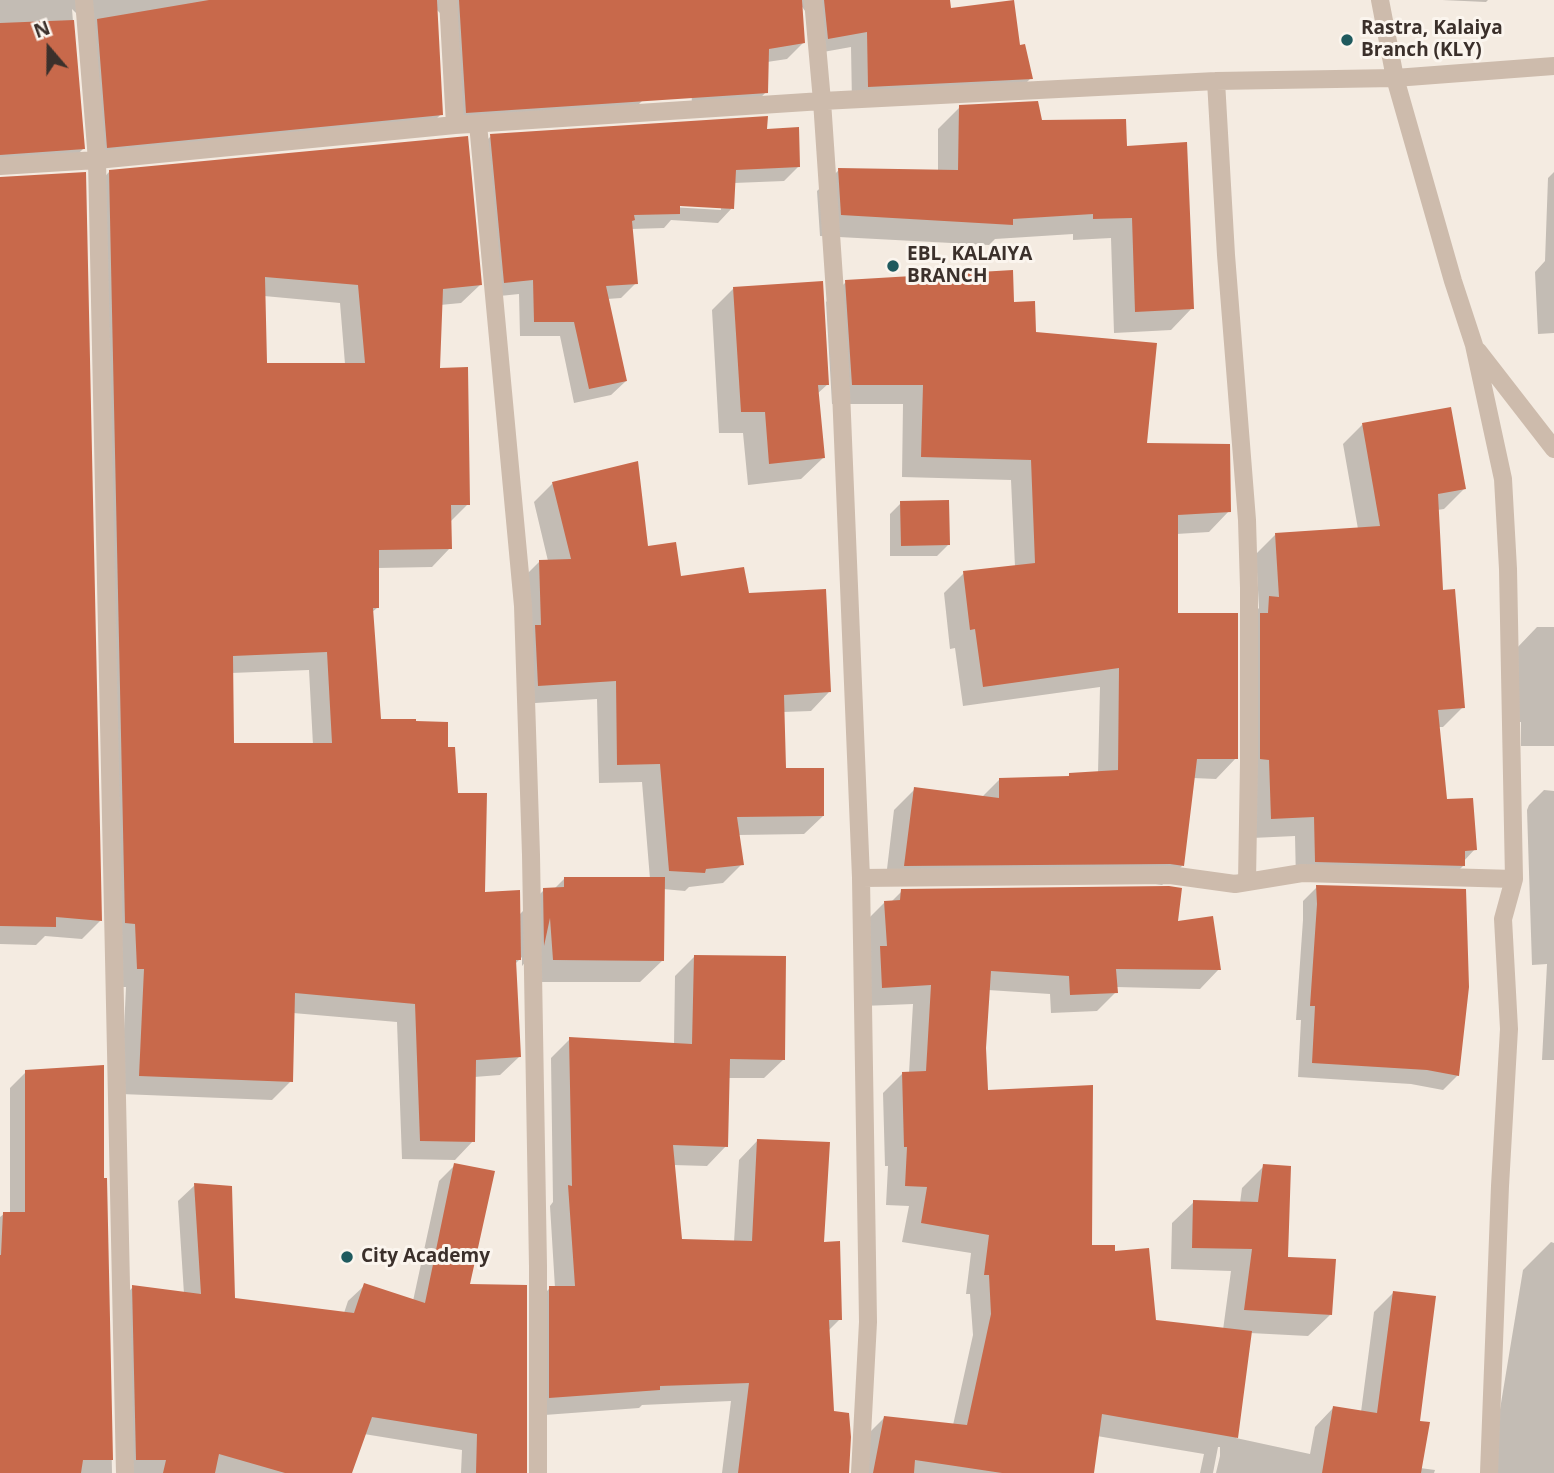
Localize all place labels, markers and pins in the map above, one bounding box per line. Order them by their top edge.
place label: Rastra, Kalaiya Branch (KLY) [1361,18,1503,62]
marker: Rastra, Kalaiya Branch (KLY) [1339,32,1355,48]
place label: EBL, KALAIYA BRANCH [907,244,1032,288]
marker: EBL, KALAIYA BRANCH [885,258,901,274]
place label: City Academy [361,1246,490,1268]
marker: City Academy [339,1249,355,1265]

